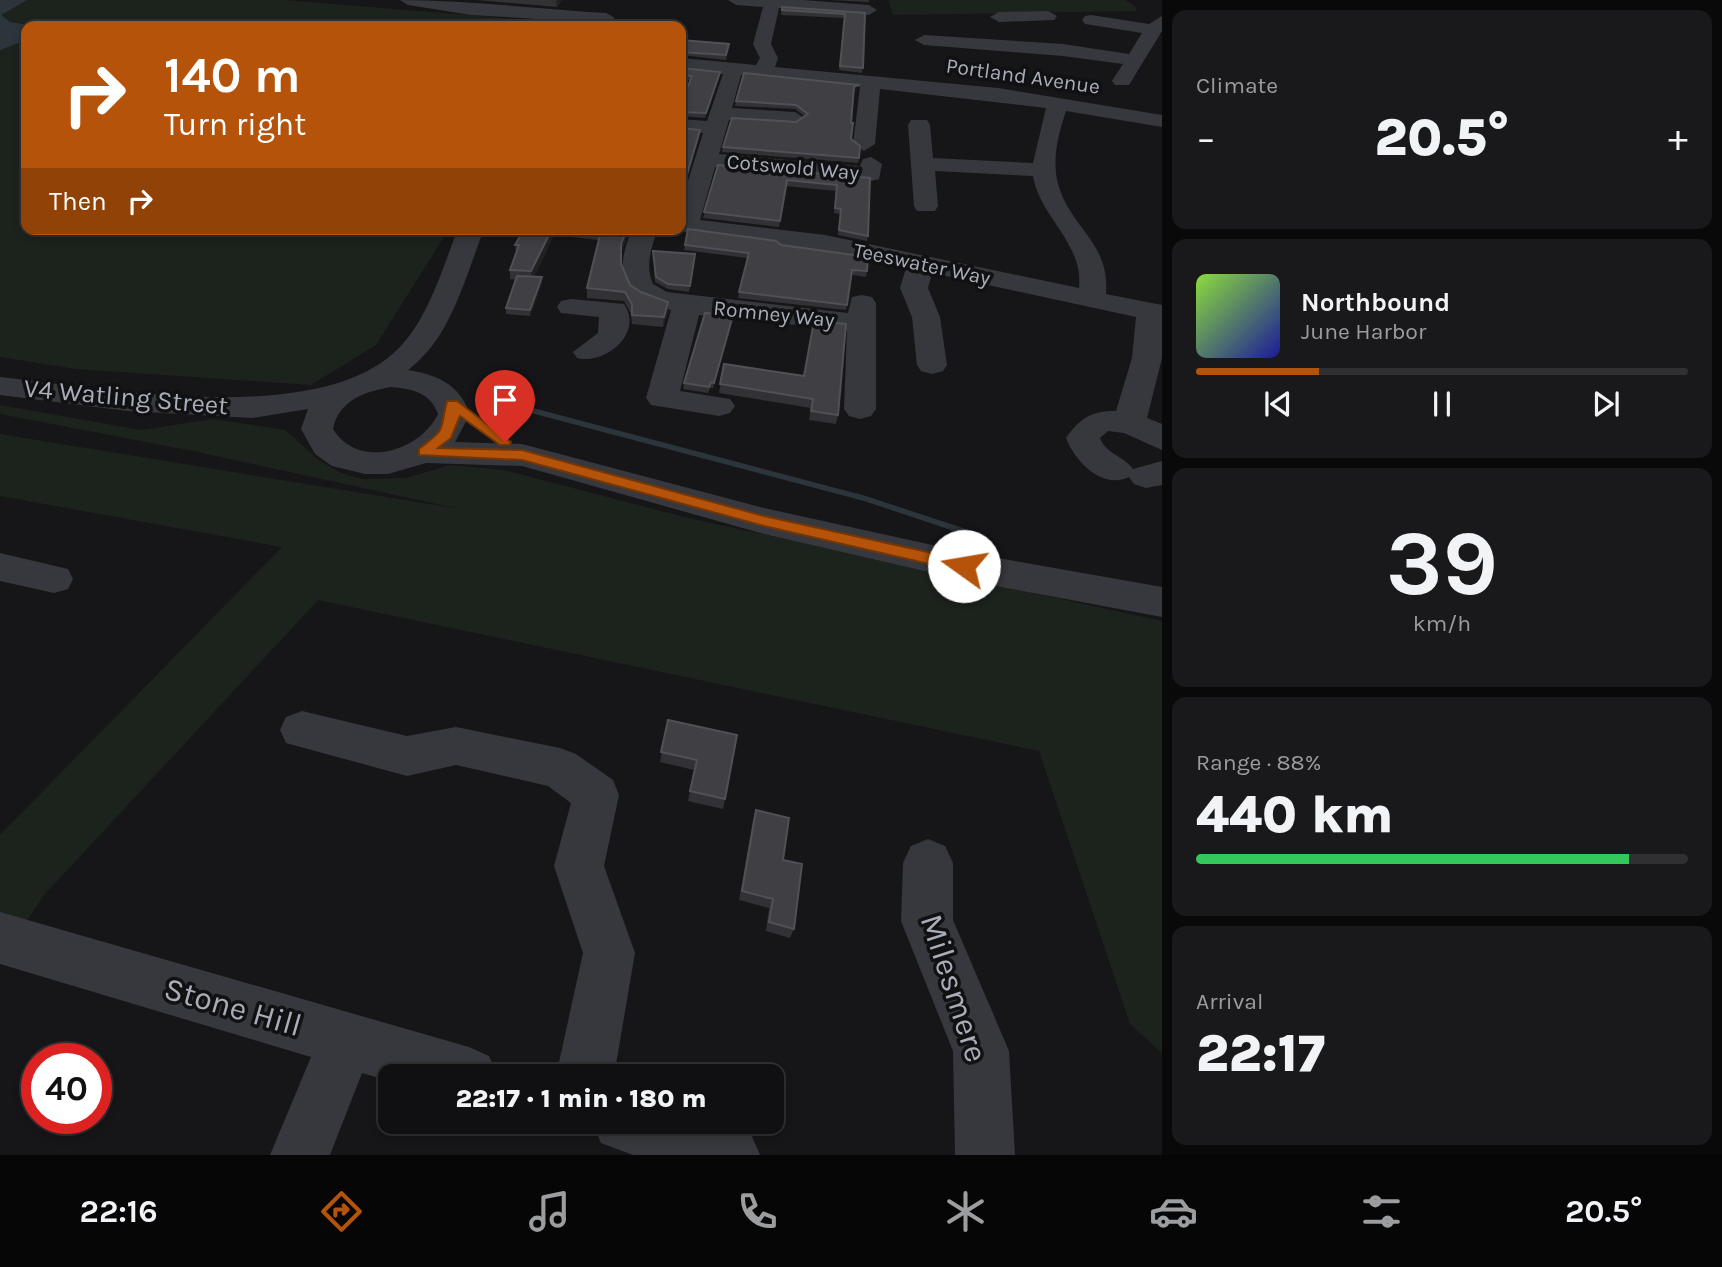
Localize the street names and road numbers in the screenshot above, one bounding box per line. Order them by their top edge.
street label: Portland Avenue [944,53,1102,99]
street label: Cotswold Way [726,149,860,185]
street label: Teeswater Way [852,238,993,290]
street label: Romney Way [712,296,836,332]
street label: V4 Watling Street [23,373,230,421]
street label: Milesmere [913,909,995,1067]
street label: Stone Hill [160,970,306,1044]

